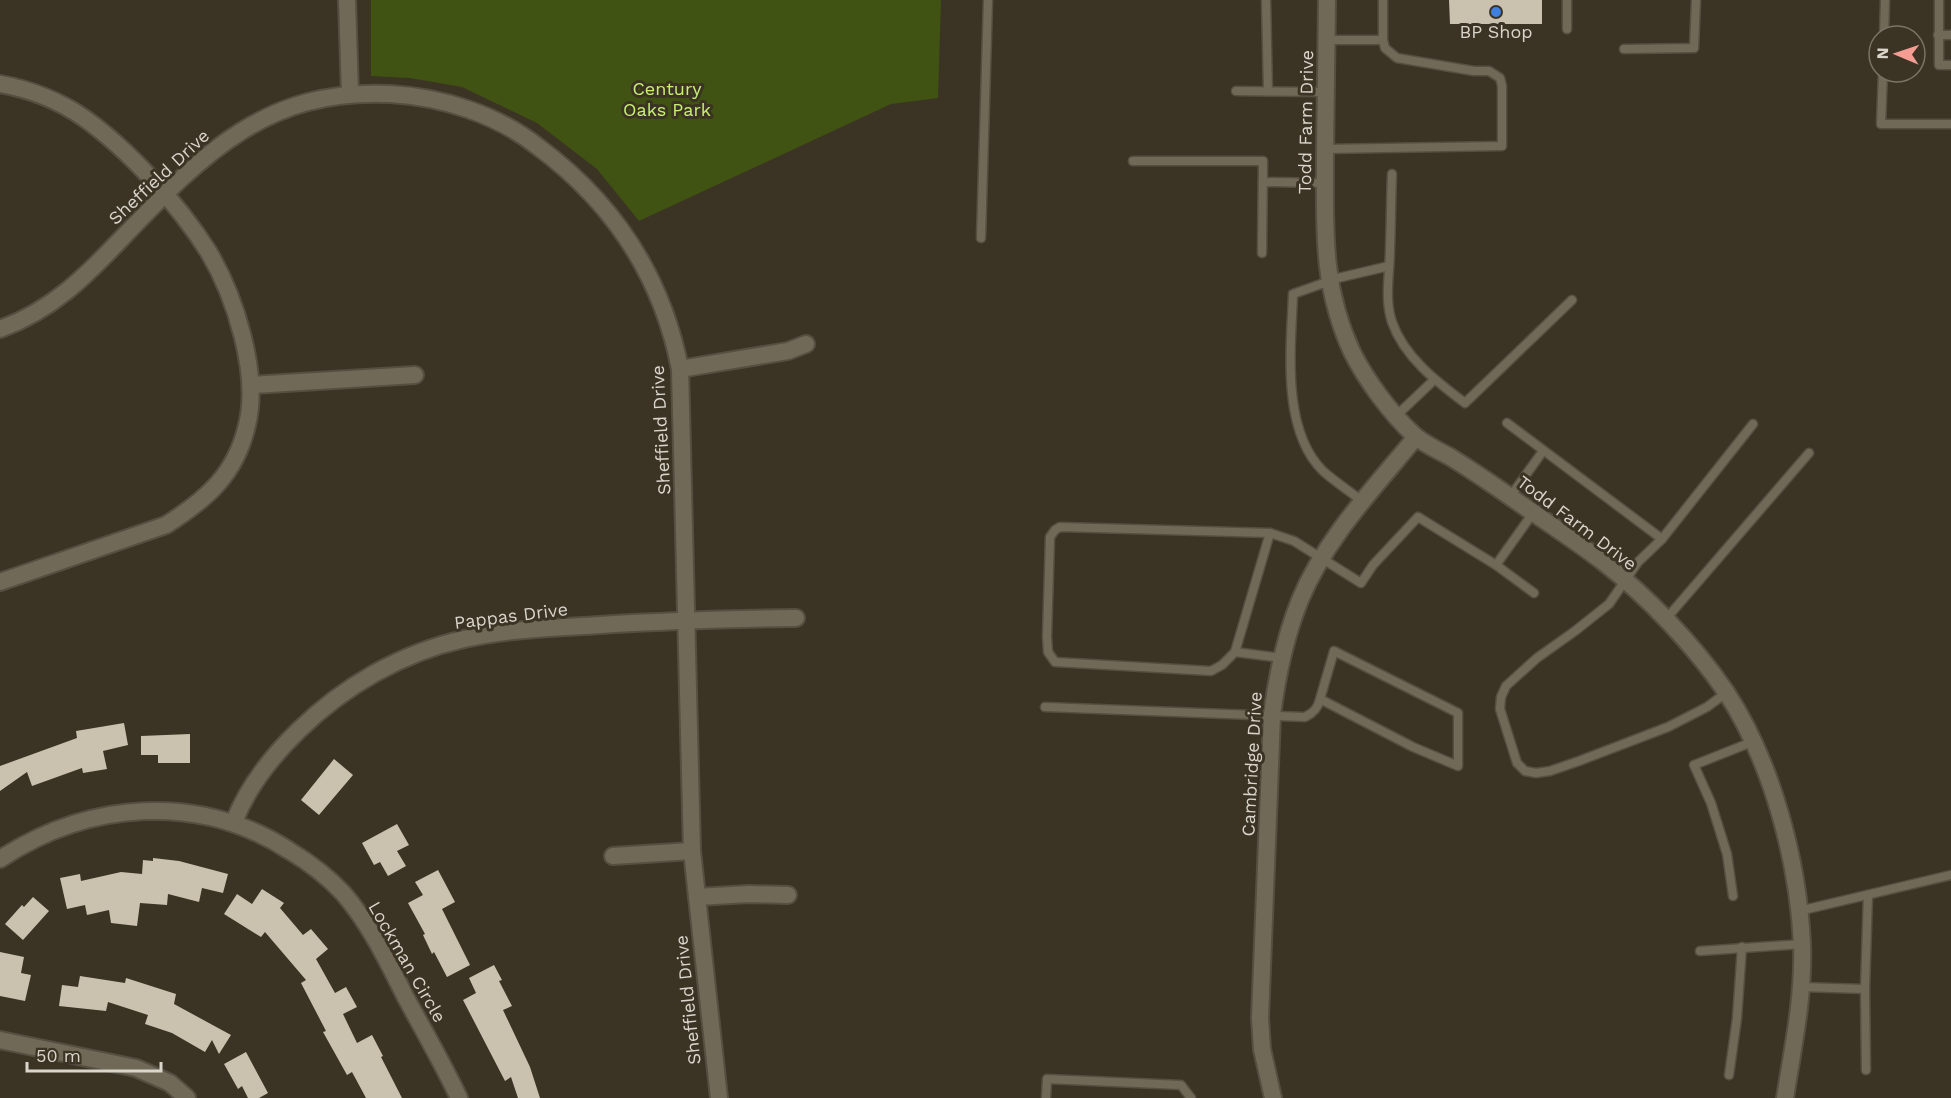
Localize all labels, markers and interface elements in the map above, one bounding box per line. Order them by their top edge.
marker: BP Shop [1489,5,1503,19]
place label: BP Shop [1459,21,1533,42]
north arrow [1867,24,1927,84]
text: N [1873,47,1892,60]
street label: Todd Farm Drive [1294,50,1317,194]
park label: Century Oaks Park [623,78,711,120]
street label: Sheffield Drive [104,125,213,229]
street label: Sheffield Drive [647,365,674,495]
street label: Todd Farm Drive [1513,471,1641,574]
street label: Pappas Drive [453,598,569,633]
street label: Cambridge Drive [1237,691,1266,837]
street label: Lockman Circle [364,897,451,1026]
street label: Sheffield Drive [670,934,705,1066]
scale bar [27,1035,160,1073]
text: 50 m [36,1045,81,1066]

